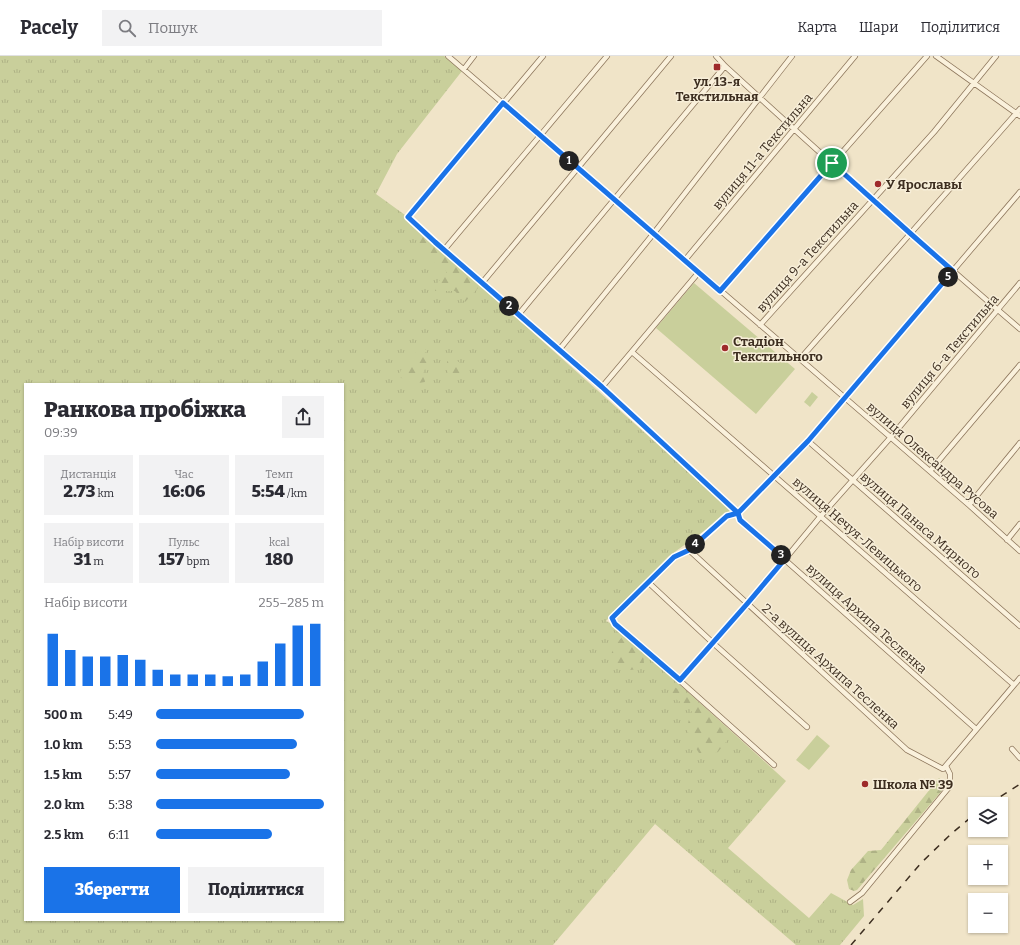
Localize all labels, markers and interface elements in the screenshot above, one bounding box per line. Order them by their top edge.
search box [102,10,382,46]
text: Pacely [20,16,78,39]
icon: search [116,17,138,39]
text: Пошук [148,19,198,37]
text: Карта [798,19,837,36]
text: Шари [859,19,898,36]
text: Поділитися [920,19,1000,36]
marker: ул. 13-я Текстильная [712,62,722,72]
place label: ул. 13-я Текстильная [675,74,759,104]
street label: вулиця 11-а Текстильна [709,90,815,213]
pin [815,146,849,180]
pin: 1 [559,151,579,171]
icon: arrive [821,152,843,174]
text: 1 [567,154,571,167]
place label: У Ярославы [886,177,962,192]
marker: У Ярославы [873,179,883,189]
street label: вулиця 9-а Текстильна [754,198,861,315]
pin: 5 [938,267,958,287]
text: 5 [945,270,951,283]
street label: вулиця 6-а Текстильна [897,291,1002,411]
pin: 2 [499,296,519,316]
text: 2 [506,299,512,312]
place label: Стадіон Текстильного [733,334,823,364]
marker: Стадіон Текстильного [720,343,730,353]
text: Ранкова пробіжка [44,396,246,423]
button: share [282,396,324,438]
street label: вулиця Олександра Русова [864,399,1002,522]
text: 09:39 [44,425,78,440]
text: Дистанція [61,468,116,481]
text: Час [174,468,194,481]
text: Темп [266,468,293,481]
street label: вулиця Панаса Мирного [857,469,984,582]
street label: вулиця Нечуя-Левицького [790,474,926,595]
text: 2.73 [63,481,95,502]
text: 16:06 [163,481,205,502]
text: 5:54 [251,481,285,502]
text: km [95,487,114,500]
text: /km [285,487,307,500]
pin: 4 [685,534,705,554]
text: Набір висоти [53,536,124,549]
text: Пульс [168,536,200,549]
text: kcal [269,536,290,549]
text: 4 [692,537,698,550]
pin: 3 [771,545,791,565]
text: 3 [778,548,784,561]
text: 31 [74,549,91,570]
text: 157 [158,549,184,570]
text: 180 [265,549,294,570]
text: m [91,555,104,568]
text: bpm [184,555,210,568]
street label: вулиця Архипа Тесленка [803,560,930,676]
text: Набір висоти [44,595,128,610]
text: 255–285 m [258,595,324,610]
street label: 2-а вулиця Архипа Тесленка [759,601,902,732]
text: 500 m [44,707,82,722]
text: 5:49 [108,707,133,722]
text: 1.0 km [44,737,83,752]
text: 5:53 [108,737,132,752]
text: 1.5 km [44,767,82,782]
text: 5:57 [108,767,131,782]
place label: Школа № 39 [873,777,953,792]
marker: Школа № 39 [860,779,870,789]
text: 2.0 km [44,797,84,812]
text: 5:38 [108,797,133,812]
map controls [968,797,1008,933]
button: layers [968,797,1008,837]
text: 2.5 km [44,827,84,842]
text: 6:11 [108,827,129,842]
button: + [968,845,1008,885]
button: Зберегти [44,867,180,913]
button: Поділитися [188,867,324,913]
button: − [968,893,1008,933]

